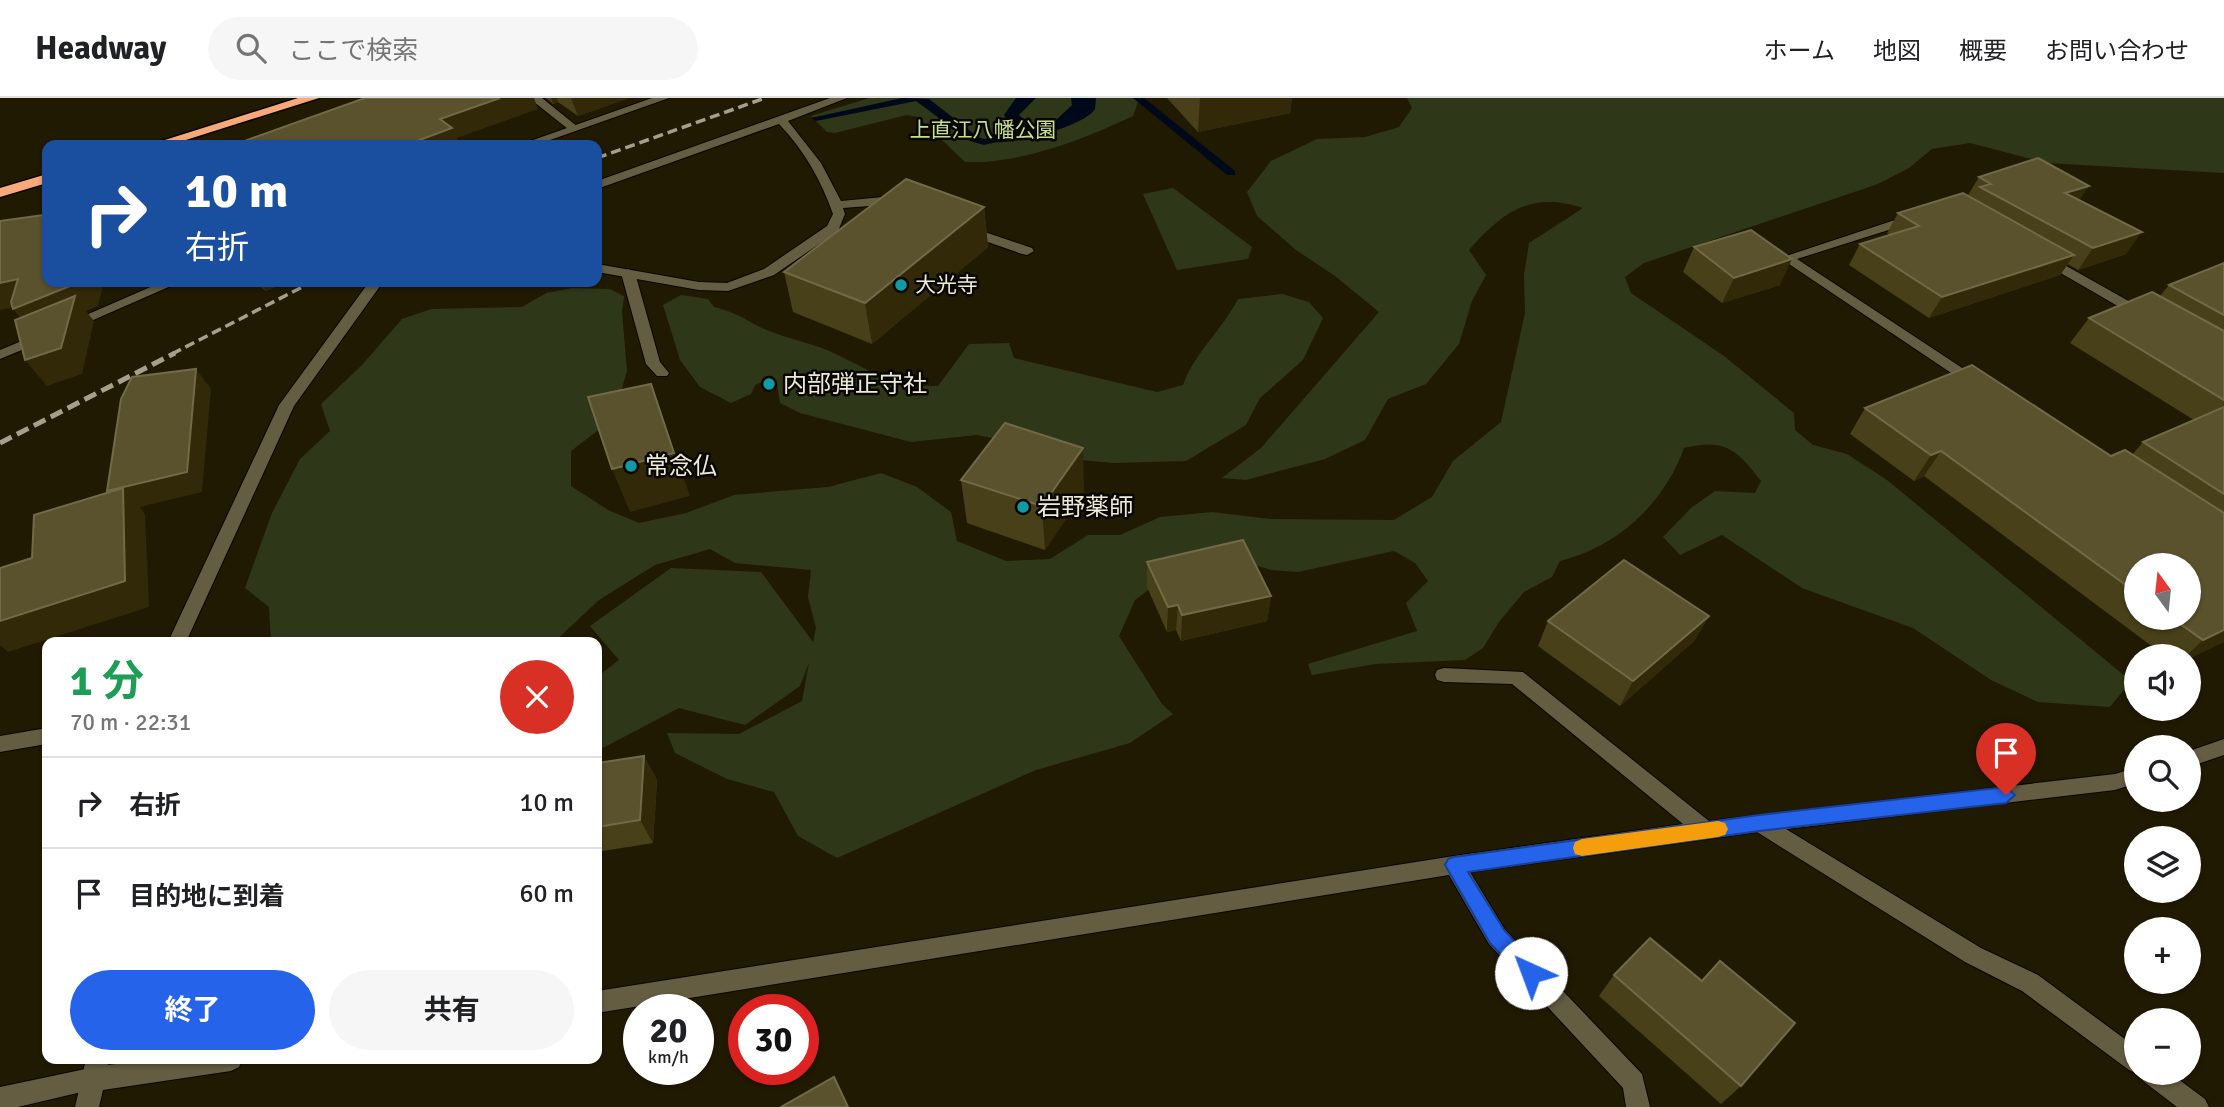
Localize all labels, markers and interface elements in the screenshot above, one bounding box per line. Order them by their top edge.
search box [208,17,698,80]
text: Headway [35,28,166,69]
icon: search [232,29,270,67]
text: ここで検索 [288,35,418,67]
text: ホーム [1764,36,1835,66]
text: 地図 [1873,36,1921,66]
text: 概要 [1959,36,2007,66]
text: お問い合わせ [2045,36,2189,66]
park label: 上直江八幡公園 [910,117,1057,143]
text: 10 m [185,161,288,221]
icon: right [70,168,161,259]
text: 右折 [185,228,249,267]
place label: 大光寺 [915,272,978,298]
marker: 大光寺 [893,277,909,293]
place label: 内部弾正守社 [783,369,927,399]
marker: 内部弾正守社 [761,376,777,392]
place label: 常念仏 [645,451,717,481]
marker: 常念仏 [623,458,639,474]
place label: 岩野薬師 [1037,492,1133,522]
marker: 岩野薬師 [1015,499,1031,515]
north arrow [2124,553,2202,630]
map controls [2124,553,2201,1085]
button: sound [2124,644,2201,721]
text: 1 分 [70,656,144,707]
button: close [500,660,574,734]
text: 70 m · 22:31 [70,708,191,737]
pin [1976,723,2036,795]
icon: arrive [1987,734,2025,772]
button: search [2124,735,2201,812]
icon: right [70,784,108,822]
text: 10 m [519,787,574,819]
text: 右折 [129,790,181,822]
button: layers [2124,826,2201,903]
icon: arrive [70,875,108,913]
text: 60 m [519,878,574,910]
text: 目的地に到着 [129,881,285,913]
button: + [2124,917,2201,994]
position arrow [1494,936,1568,1010]
button: 終了 [70,970,315,1050]
button: 共有 [329,970,574,1050]
speed limit sign: 30 [728,994,819,1085]
button: − [2124,1008,2201,1085]
text: 20 [650,1009,687,1052]
text: km/h [648,1046,689,1068]

